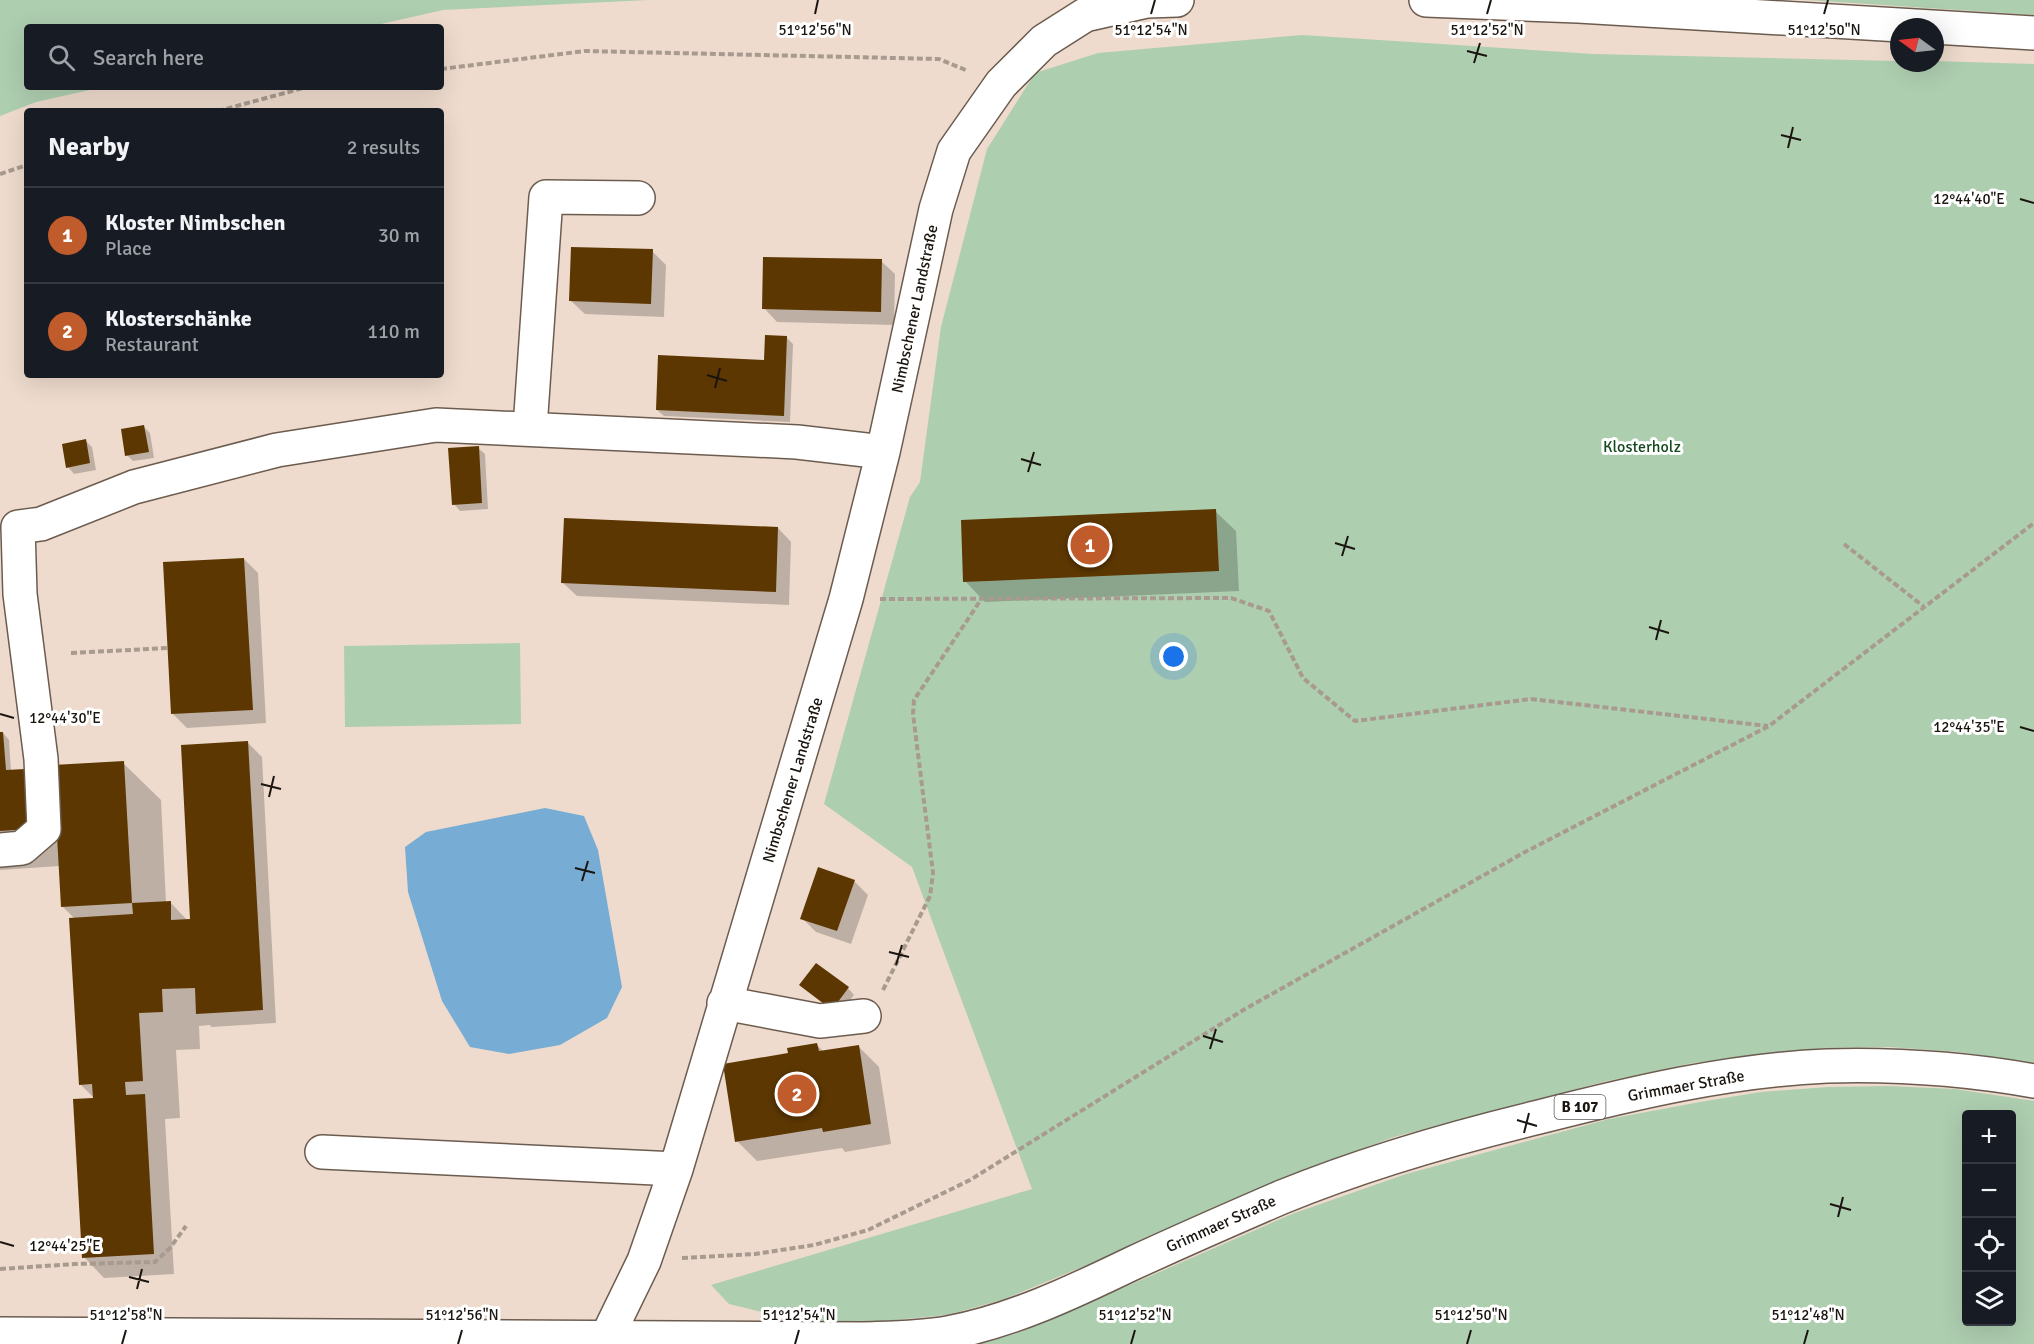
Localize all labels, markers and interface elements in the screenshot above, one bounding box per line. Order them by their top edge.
north arrow [1890,18,1944,72]
text: 51°12'56"N [778,21,852,39]
text: 51°12'54"N [1114,21,1188,39]
text: 51°12'52"N [1450,21,1524,39]
text: 51°12'50"N [1787,21,1861,39]
search box [24,24,444,90]
icon: search [45,41,78,74]
text: Search here [93,44,204,71]
text: Nearby [48,131,129,163]
text: 2 results [347,135,420,160]
text: 12°44'40"E [1933,190,2005,208]
text: Kloster Nimbschen [105,209,286,236]
text: 1 [62,223,73,248]
text: 30 m [378,223,420,248]
street label: Nimbschener Landstraße [887,223,943,395]
text: Place [105,236,152,261]
text: Klosterschänke [105,305,252,332]
text: 2 [62,319,73,344]
text: 110 m [367,319,420,344]
text: Restaurant [105,332,199,357]
park label: Klosterholz [1603,437,1681,457]
pin: 1 [1070,522,1110,568]
your location [1159,642,1188,671]
street label: Nimbschener Landstraße [758,695,828,865]
text: 12°44'30"E [29,709,101,727]
text: 12°44'35"E [1933,718,2005,736]
street label: Grimmaer Straße [1626,1066,1746,1106]
pin: 2 [778,1072,816,1116]
road number: B 107 [1554,1095,1606,1119]
map controls [1962,1110,2016,1326]
button: + [1962,1110,2016,1164]
button: − [1962,1164,2016,1218]
street label: Grimmaer Straße [1163,1191,1279,1257]
button: locate [1962,1218,2016,1272]
text: 12°44'25"E [29,1237,101,1255]
button: layers [1962,1272,2016,1326]
text: 51°12'58"N [89,1306,163,1324]
text: 51°12'56"N [425,1306,499,1324]
text: 51°12'54"N [762,1306,836,1324]
text: 51°12'52"N [1098,1306,1172,1324]
text: 51°12'50"N [1434,1306,1508,1324]
text: 51°12'48"N [1771,1306,1845,1324]

